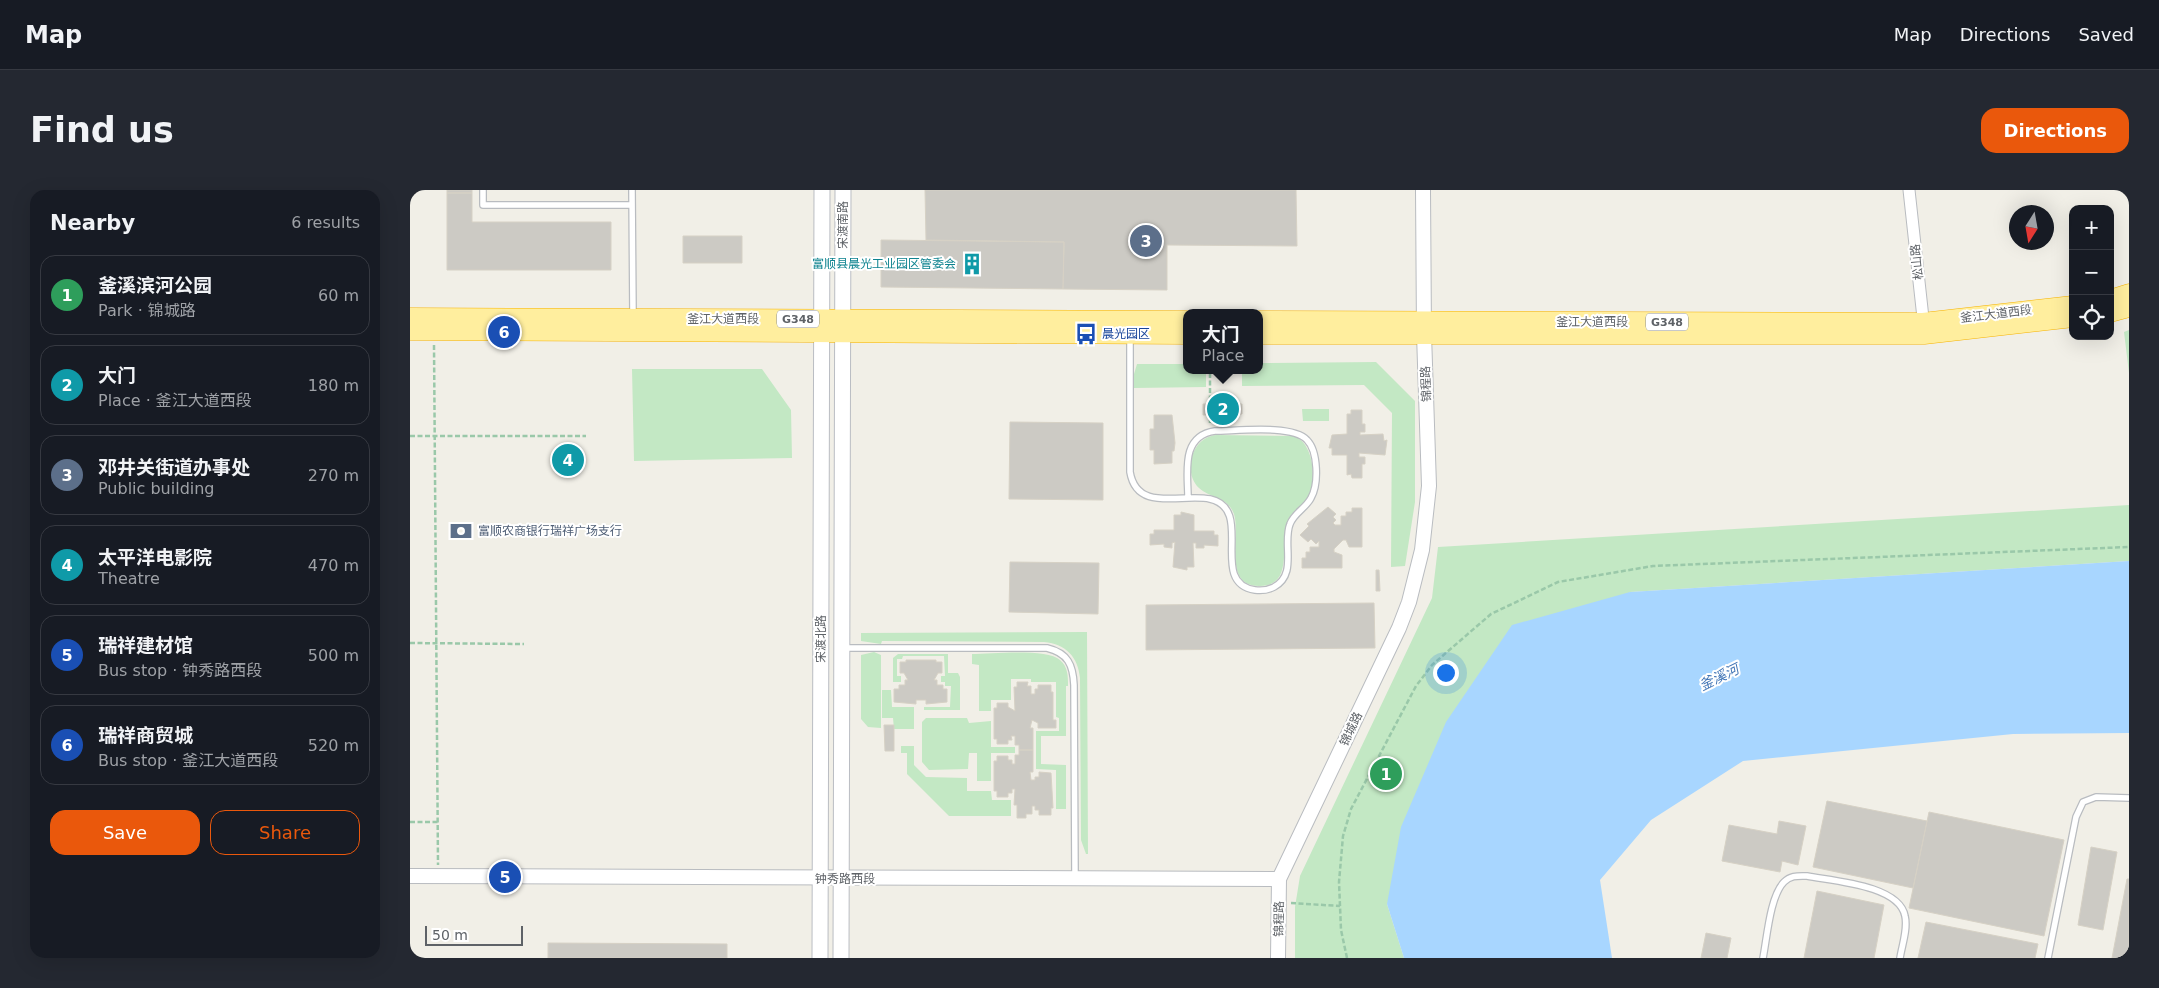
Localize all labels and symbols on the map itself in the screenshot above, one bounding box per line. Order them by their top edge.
street label: 宋渡南路 [836,201,850,249]
north arrow [2009,205,2054,250]
pin: 3 [1130,222,1162,260]
street label: 松山路 [1908,243,1926,281]
building icon: 富顺县晨光工业园区管委会 [959,251,985,277]
place label: 富顺县晨光工业园区管委会 [812,257,956,271]
street label: 釜江大道西段 [1959,303,2033,325]
road number: G348 [777,310,819,328]
street label: 釜江大道西段 [687,312,759,326]
pin: 6 [488,313,520,351]
road number: G348 [1646,314,1688,330]
street label: 釜江大道西段 [1556,315,1628,329]
bus stop icon: 晨光园区 [1073,321,1099,347]
place label: 晨光园区 [1102,327,1150,341]
street label: 锦程路 [1418,366,1434,402]
pin: 2 [1207,390,1239,428]
pin: 4 [552,441,584,479]
bank icon: 富顺农商银行瑞祥广场支行 [448,518,474,544]
place label: 富顺农商银行瑞祥广场支行 [478,524,622,538]
street label: 宋渡北路 [814,615,828,663]
water label: 釜溪河 [1697,659,1744,693]
your location [1433,660,1459,686]
street label: 锦城路 [1337,710,1365,748]
pin: 1 [1370,755,1402,793]
pin: 5 [489,858,521,896]
street label: 钟秀路西段 [815,872,875,886]
street label: 锦程路 [1272,901,1286,937]
scale bar [425,923,522,946]

